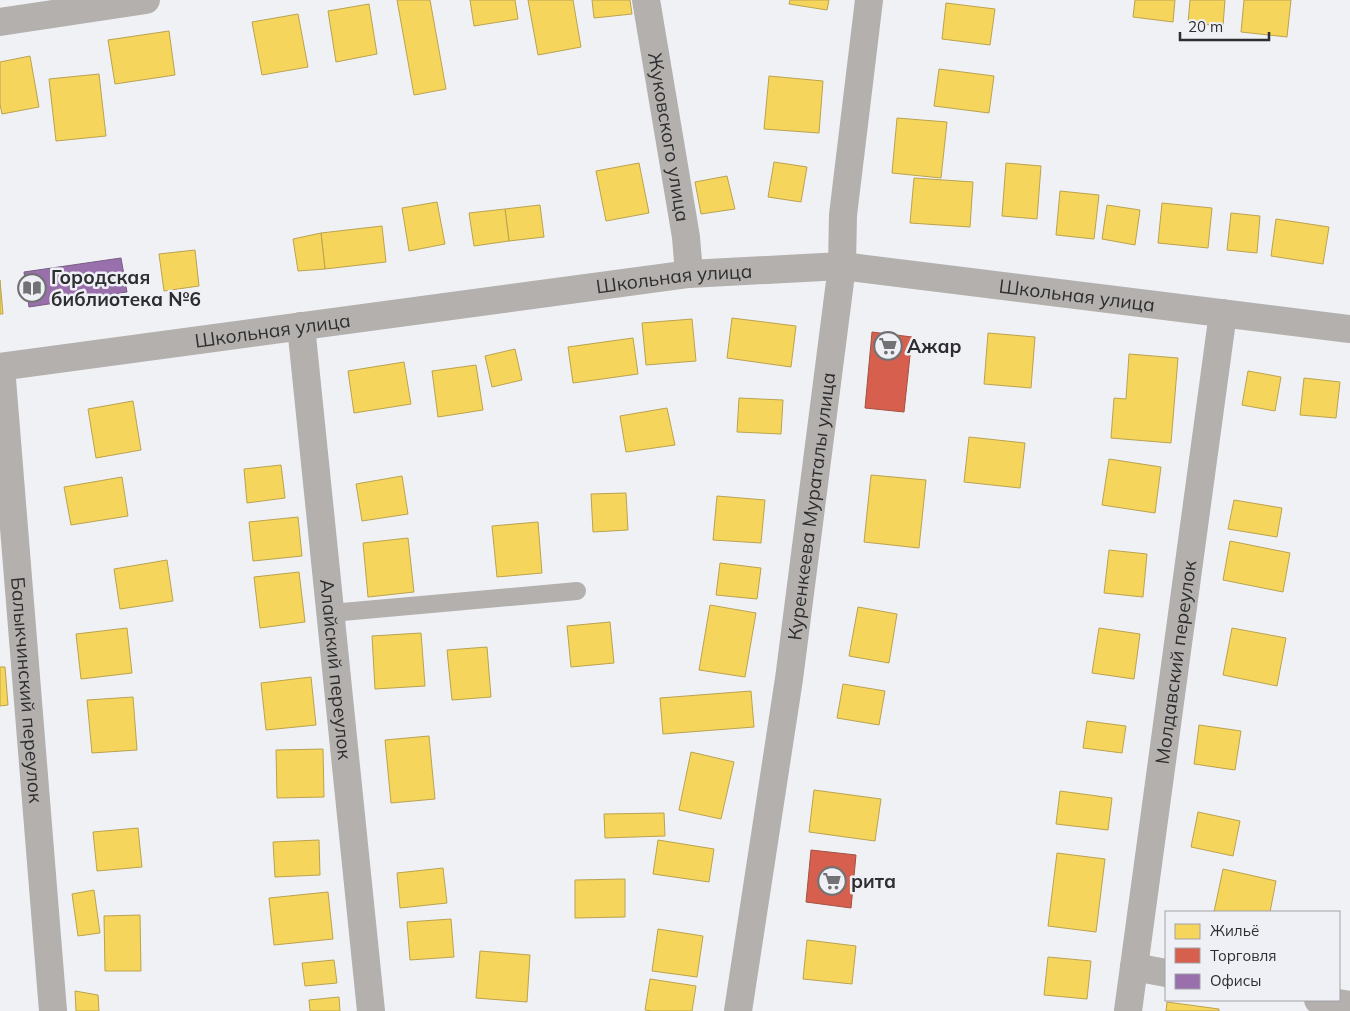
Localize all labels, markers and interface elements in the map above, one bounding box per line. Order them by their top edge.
scale bar [1180,10,1269,42]
text: 20 m [1188,17,1223,36]
street label: Жуковского улица [643,51,695,224]
street label: Школьная улица [594,259,753,298]
place label: Городская библиотека №6 [51,265,201,311]
library icon: Городская библиотека №6 [17,273,47,303]
street label: Школьная улица [998,274,1156,317]
street label: Школьная улица [193,308,352,353]
supermarket icon: Ажар [873,331,903,361]
place label: Ажар [907,334,961,358]
street label: Куренкеева Мураталы улица [782,371,840,642]
street label: Молдавский переулок [1150,558,1201,766]
street label: Балыкчинский переулок [6,576,48,805]
street label: Алайский переулок [315,578,357,761]
supermarket icon: рита [817,866,847,896]
place label: рита [851,869,896,893]
legend [1165,911,1340,1001]
text: Жильё [1210,921,1259,940]
text: Торговля [1210,946,1277,965]
text: Офисы [1210,971,1262,990]

